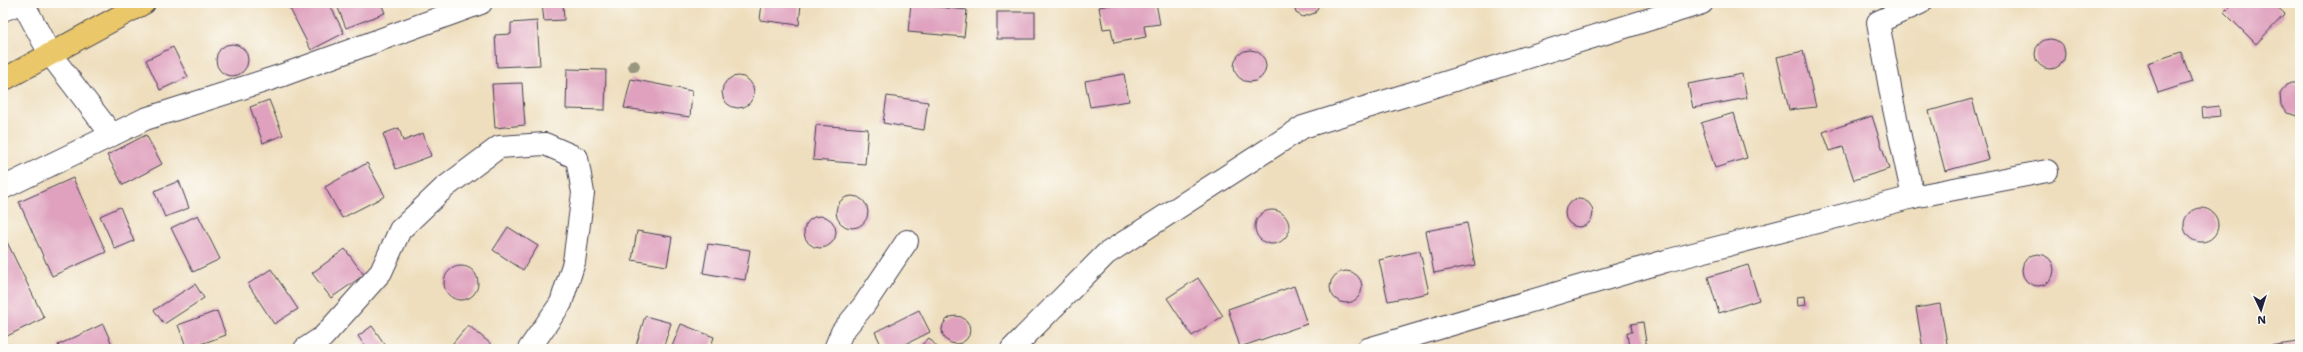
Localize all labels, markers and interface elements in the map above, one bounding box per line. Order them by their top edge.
north arrow [2241,290,2281,330]
text: N [2257,312,2267,327]

